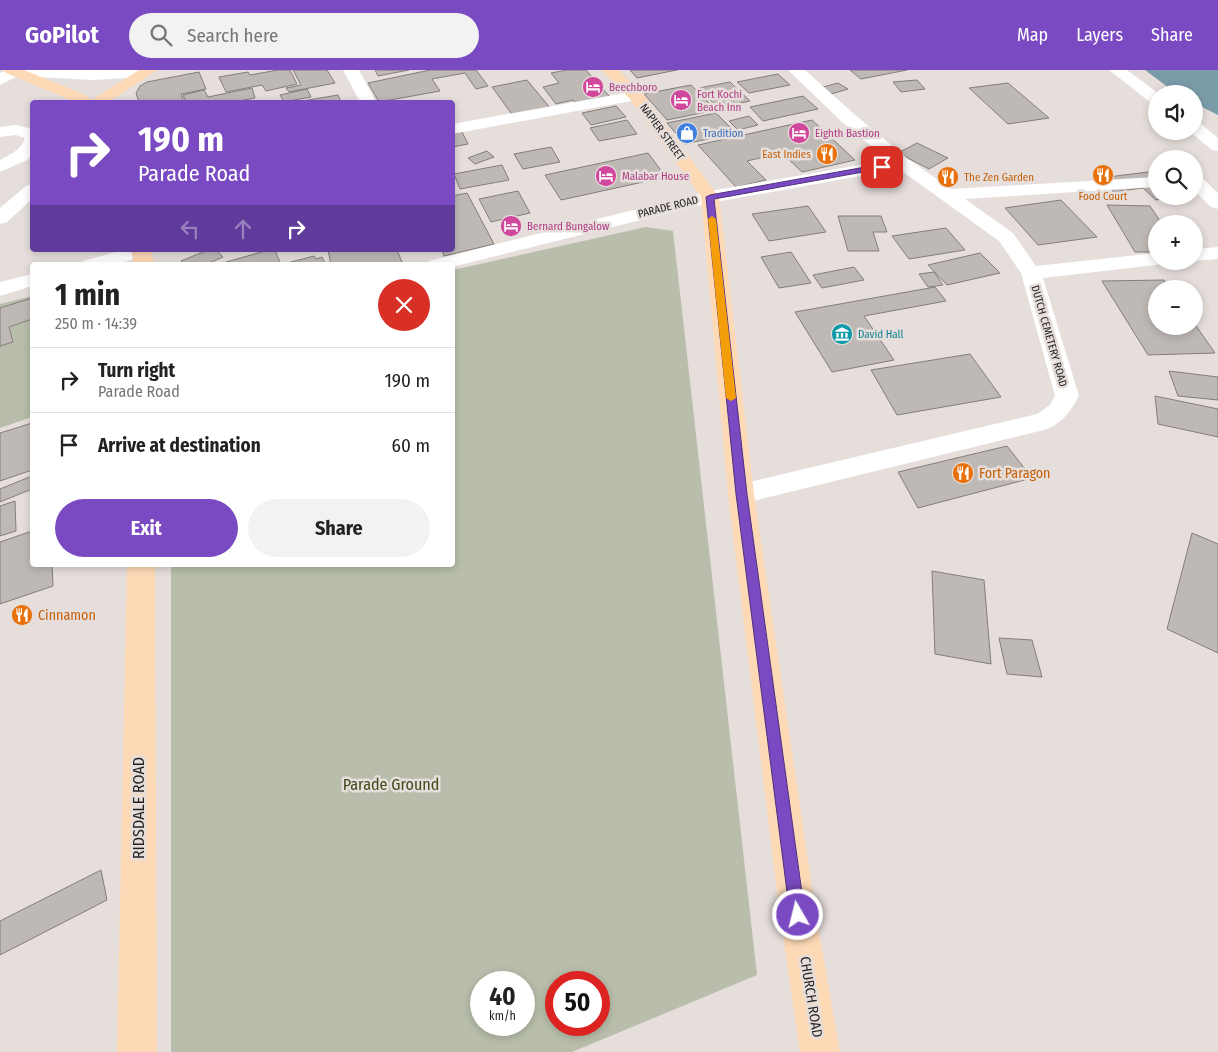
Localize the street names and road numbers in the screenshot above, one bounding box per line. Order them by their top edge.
street label: NAPIER STREET [637,101,687,163]
street label: PARADE ROAD [637,193,699,221]
street label: DUTCH CEMETERY ROAD [1028,284,1070,388]
street label: RIDSDALE ROAD [129,757,148,859]
street label: CHURCH ROAD [796,955,826,1039]

